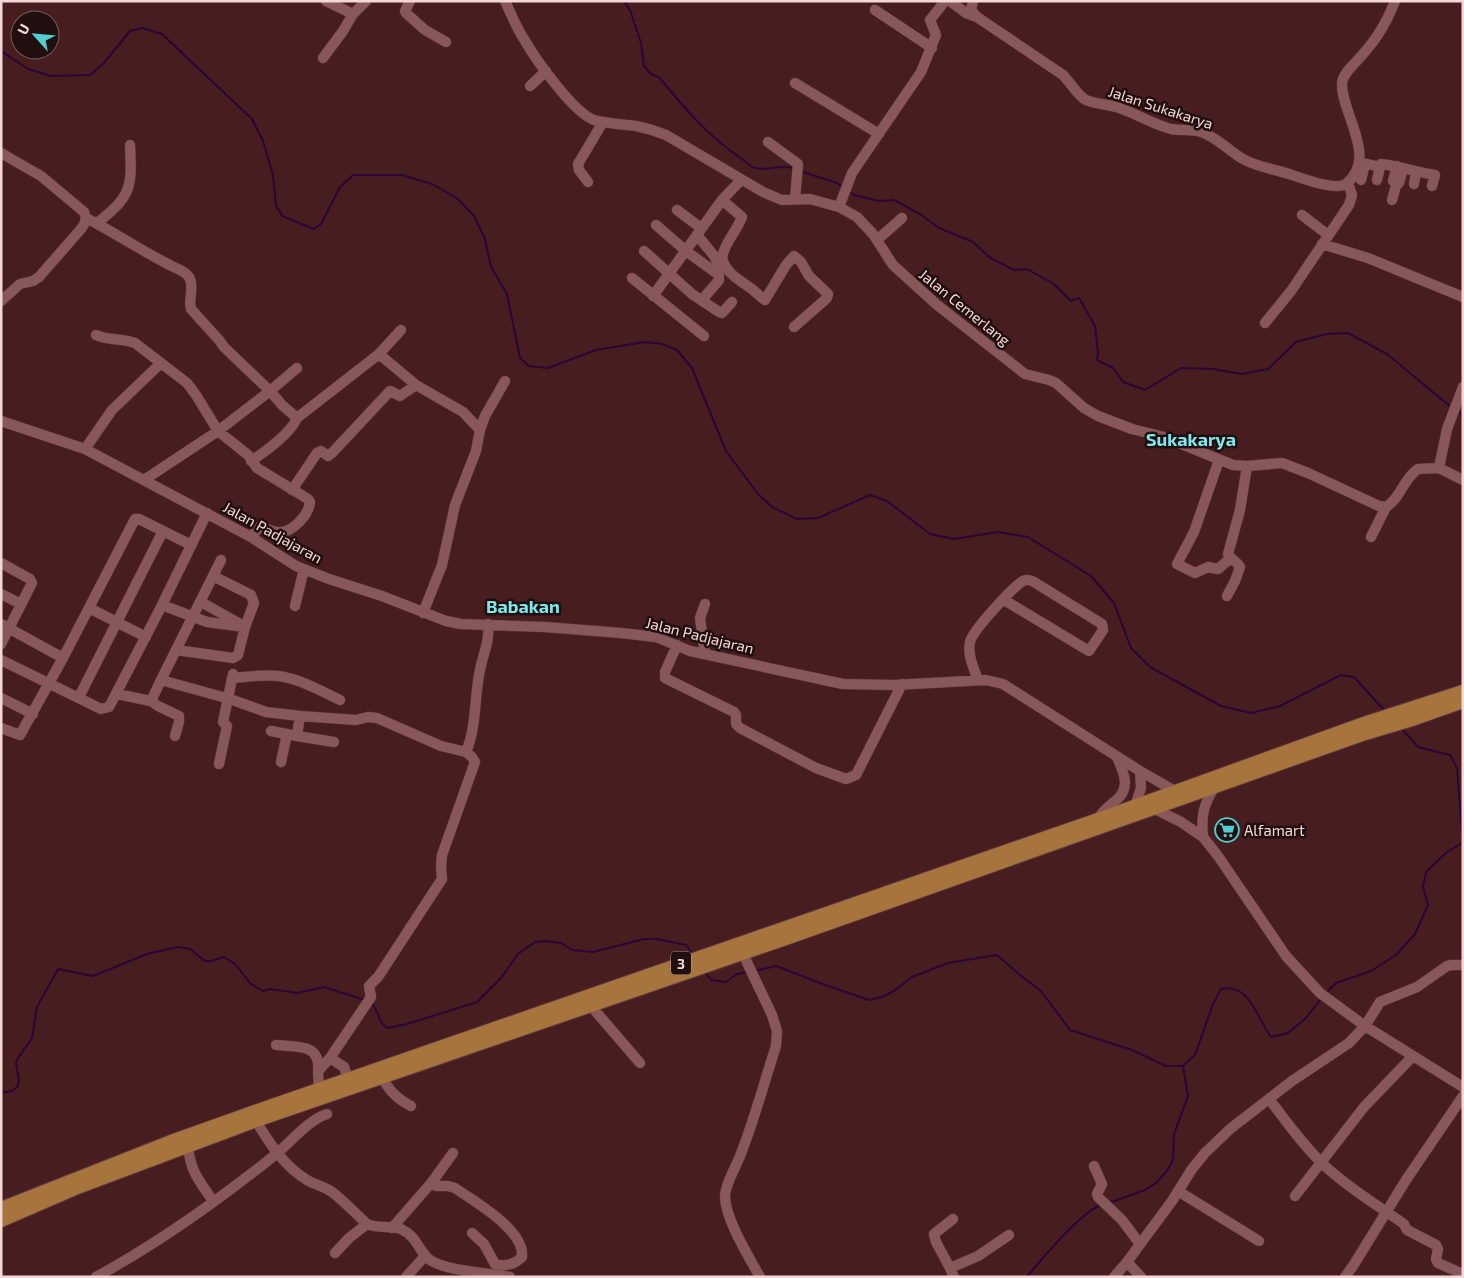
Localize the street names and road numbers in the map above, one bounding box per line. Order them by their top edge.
street label: Jalan Sukakarya [1106,82,1216,132]
street label: Jalan Cemerlang [916,265,1015,350]
street label: Jalan Padjajaran [220,497,326,568]
street label: Jalan Padjajaran [644,613,756,658]
road number: 3 [671,951,691,974]

